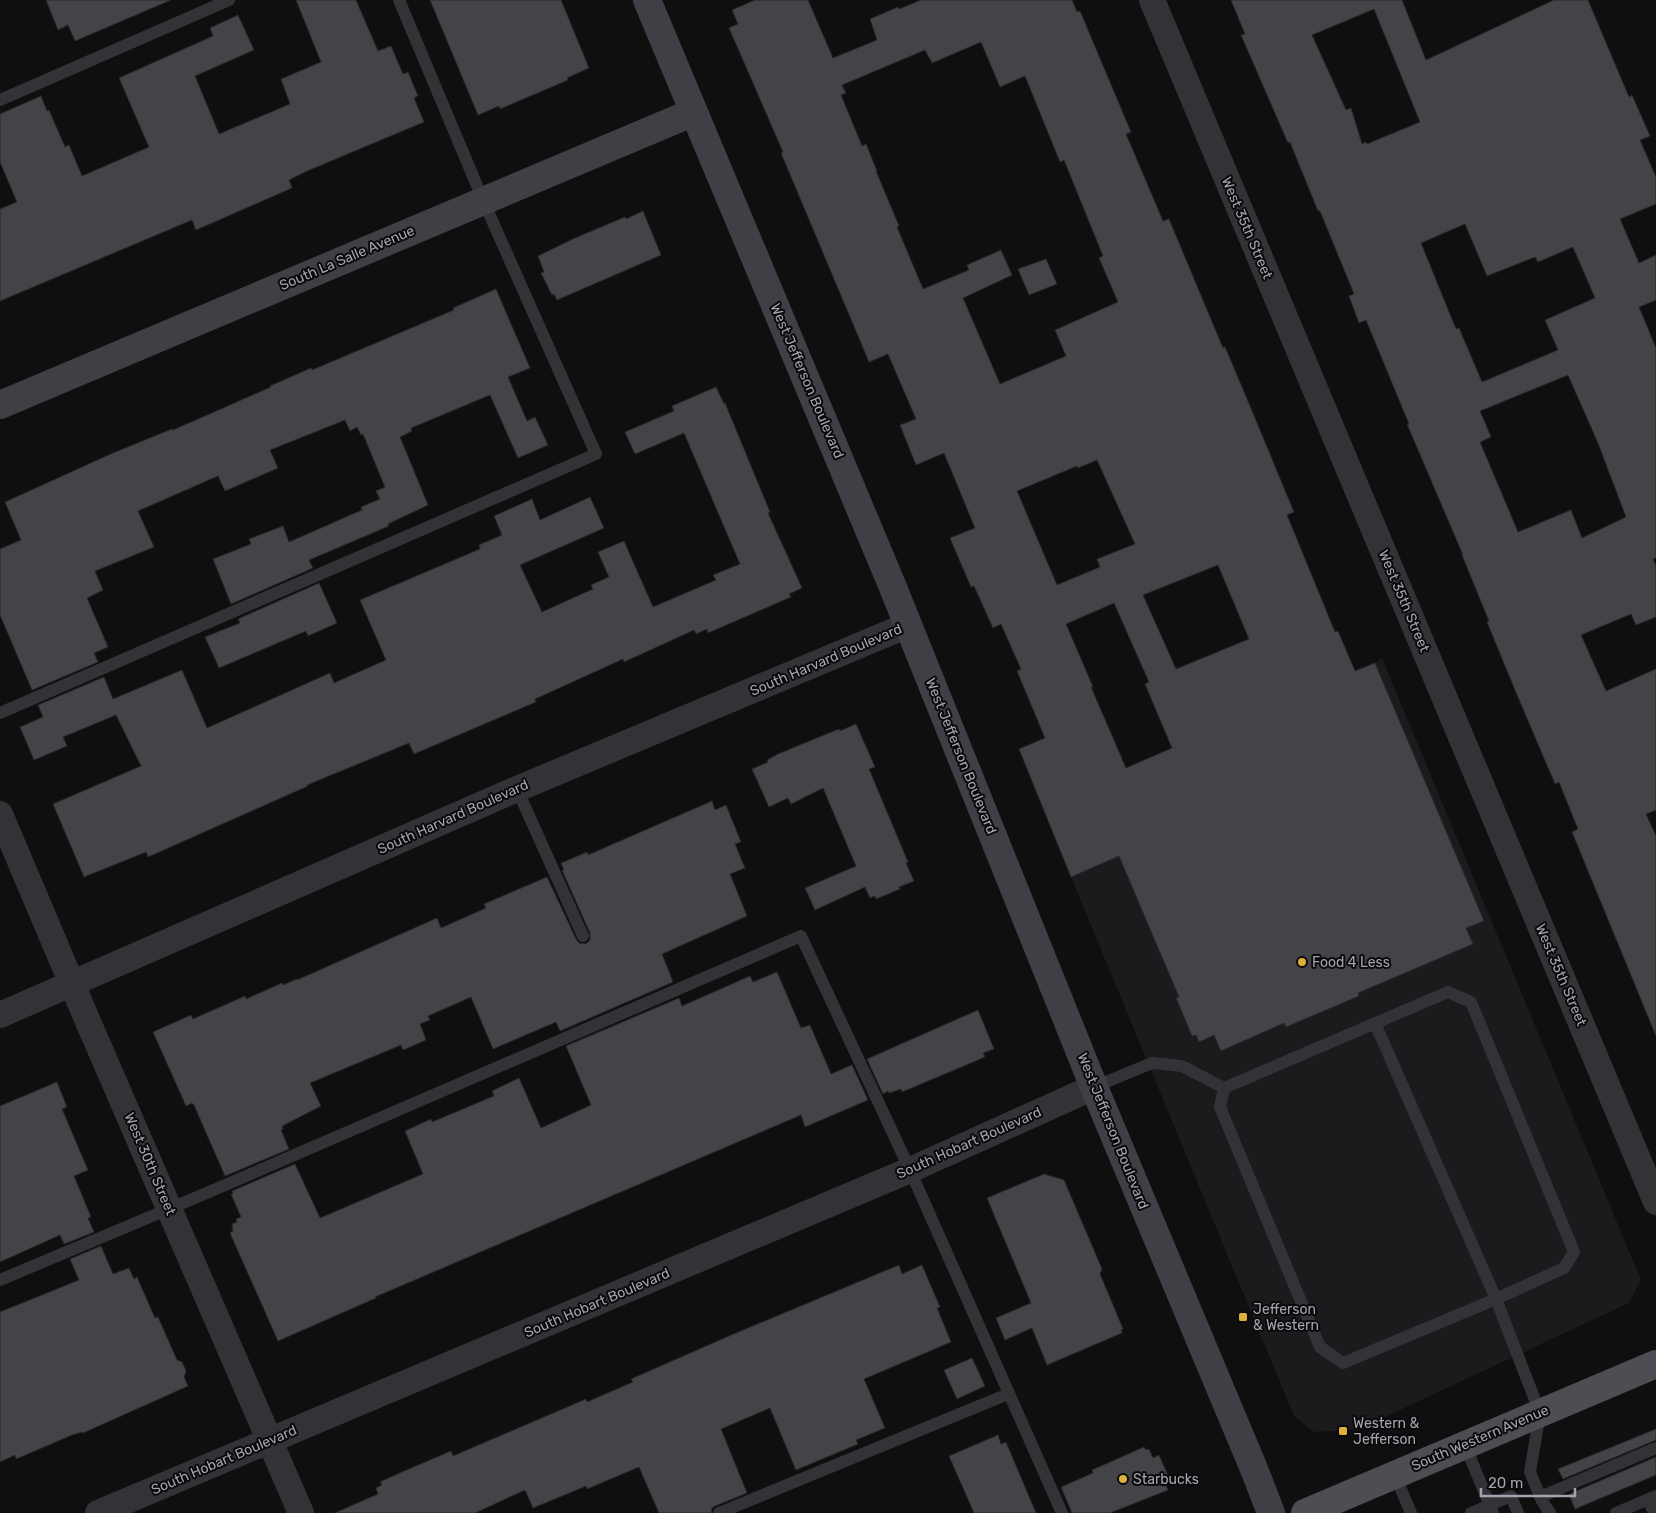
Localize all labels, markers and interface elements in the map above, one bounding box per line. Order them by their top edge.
street label: West 35th Street [1218,174,1276,282]
street label: South La Salle Avenue [277,222,417,294]
street label: West Jefferson Boulevard [767,301,847,461]
street label: West 35th Street [1375,547,1433,655]
street label: South Harvard Boulevard [748,620,904,700]
street label: West Jefferson Boulevard [922,676,1000,836]
street label: South Harvard Boulevard [375,776,531,858]
street label: West 35th Street [1532,921,1590,1029]
place label: Food 4 Less [1312,954,1390,971]
marker: Food 4 Less [1296,956,1308,968]
street label: West Jefferson Boulevard [1074,1051,1152,1211]
street label: South Hobart Boulevard [894,1103,1044,1183]
street label: West 30th Street [121,1110,180,1218]
street label: South Hobart Boulevard [522,1265,672,1341]
place label: Jefferson & Western [1253,1301,1319,1334]
marker: Jefferson & Western [1237,1311,1249,1323]
street label: South Western Avenue [1409,1401,1551,1475]
place label: Western & Jefferson [1353,1415,1419,1448]
street label: South Hobart Boulevard [149,1422,299,1498]
marker: Western & Jefferson [1337,1425,1349,1437]
scale bar [1481,1466,1575,1498]
place label: Starbucks [1133,1471,1199,1488]
marker: Starbucks [1117,1473,1129,1485]
text: 20 m [1488,1474,1523,1492]

